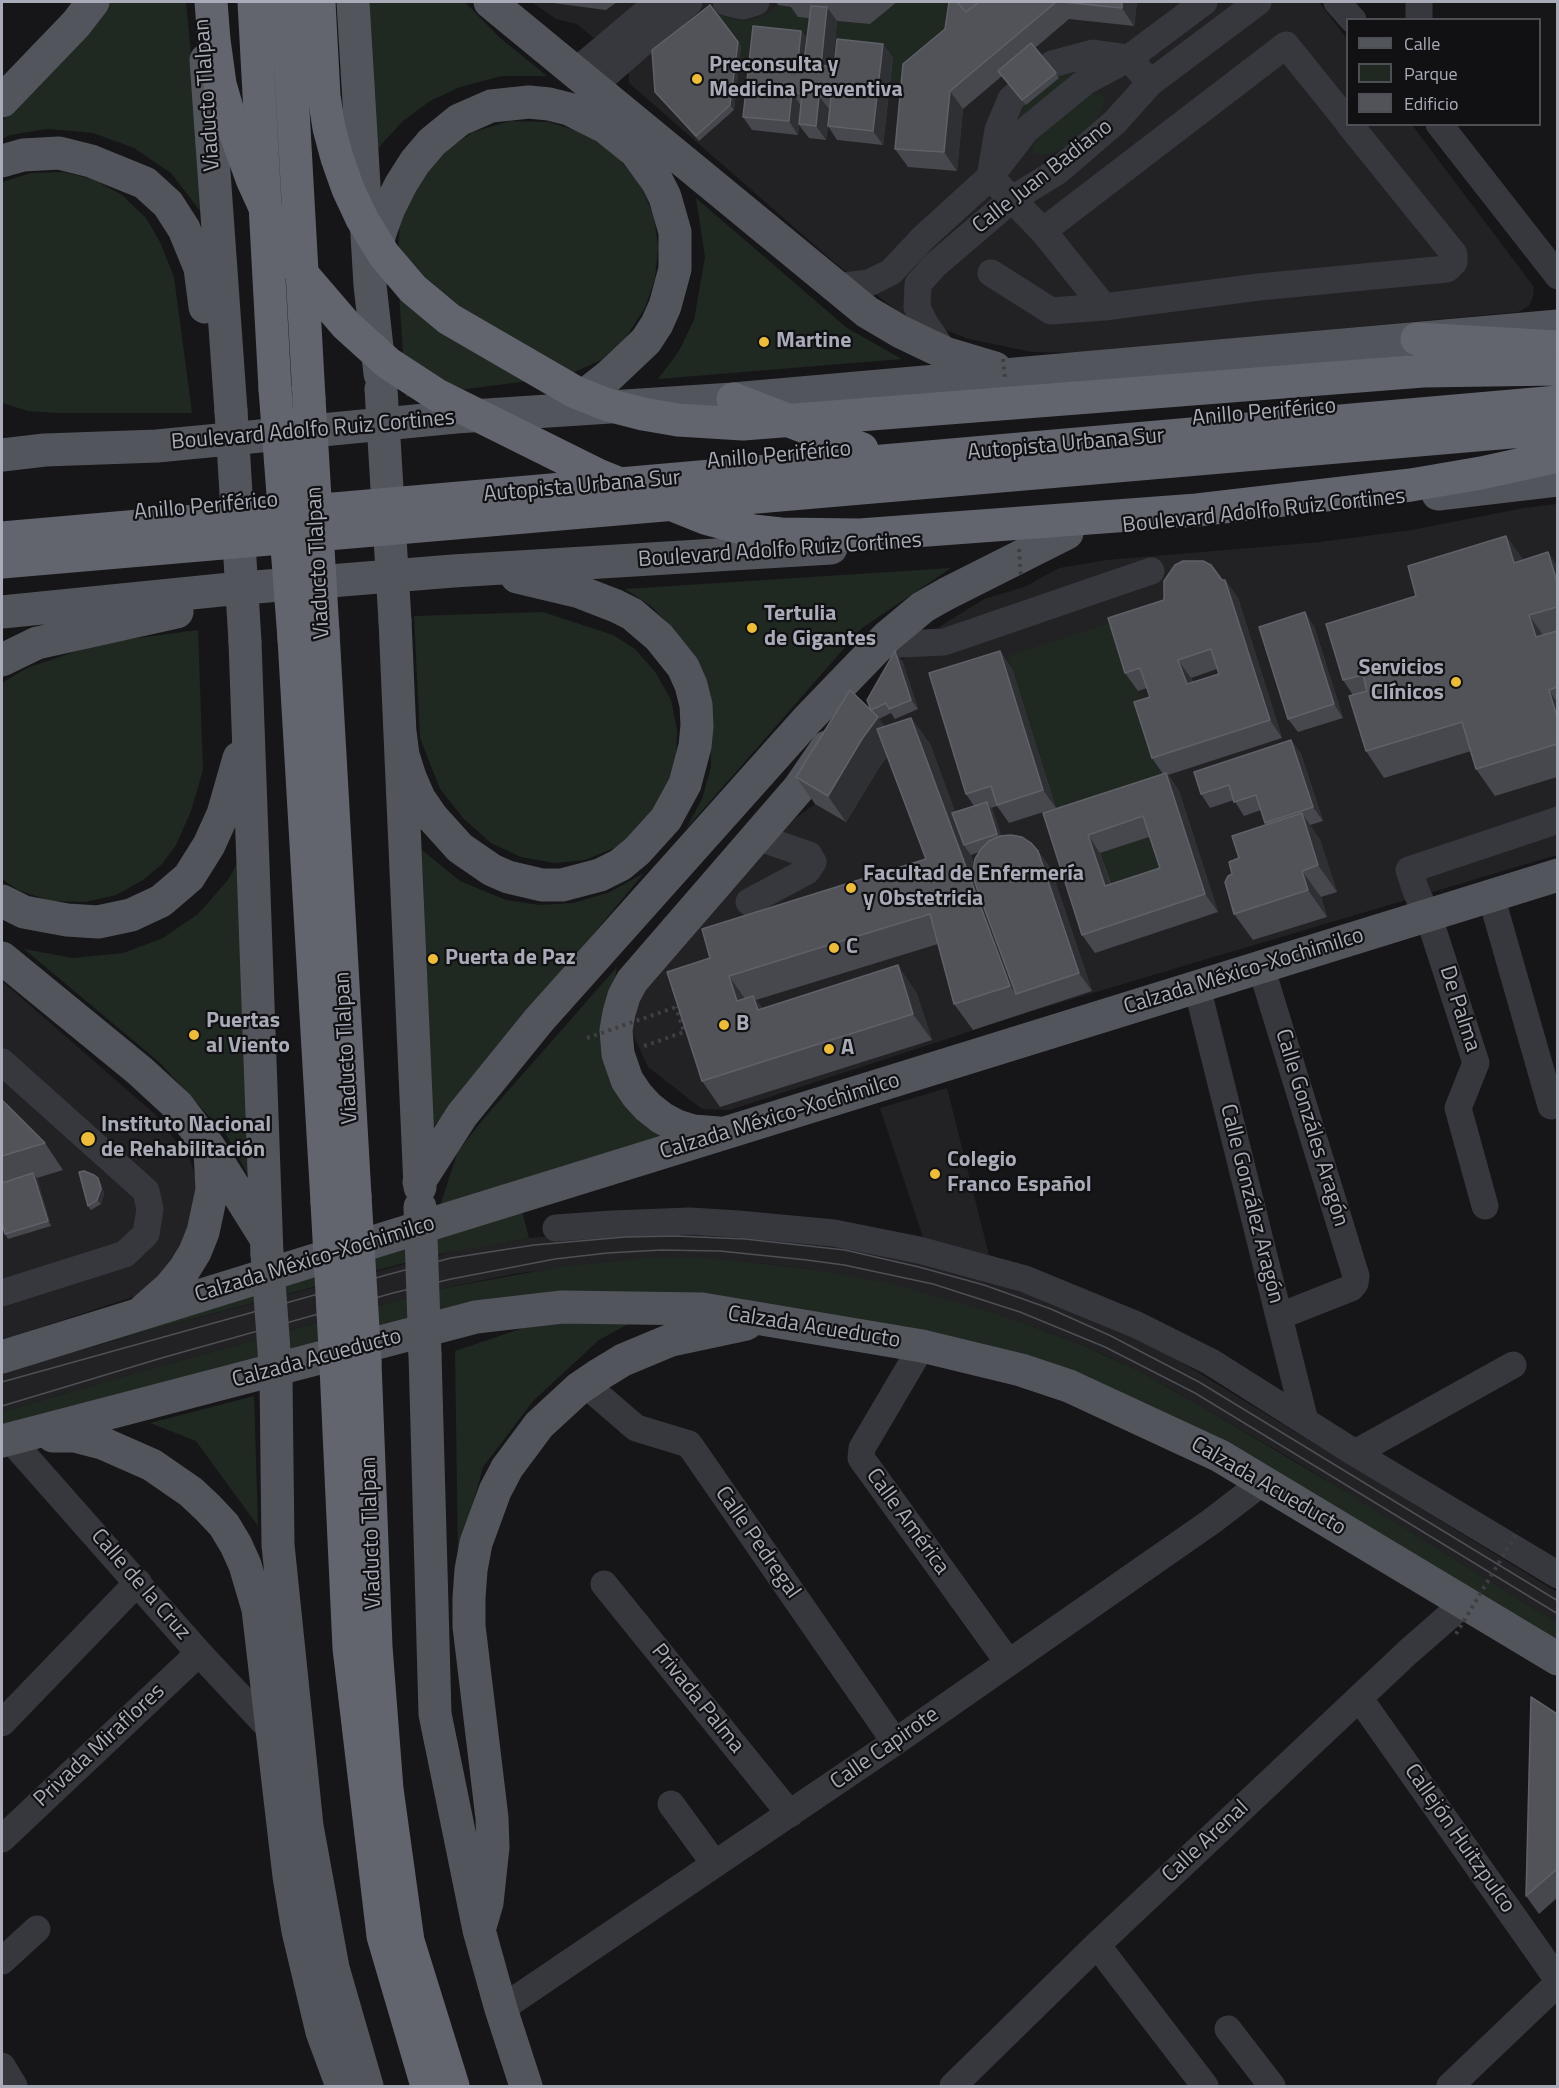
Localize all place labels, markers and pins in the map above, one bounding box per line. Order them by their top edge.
place label: Preconsulta y Medicina Preventiva [709,53,903,104]
marker: Preconsulta y Medicina Preventiva [690,72,704,86]
place label: Martine [776,329,851,355]
marker: Martine [757,335,771,349]
place label: Tertulia de Gigantes [764,602,876,654]
marker: Tertulia de Gigantes [745,621,759,635]
place label: Servicios Clínicos [1358,656,1444,708]
marker: Servicios Clínicos [1449,675,1463,689]
place label: Facultad de Enfermería y Obstetricia [863,862,1084,914]
marker: Facultad de Enfermería y Obstetricia [844,881,858,895]
place label: C [846,935,858,961]
marker: C [827,941,841,955]
place label: Puerta de Paz [445,946,576,972]
marker: Puerta de Paz [426,952,440,966]
place label: Puertas al Viento [206,1009,290,1060]
place label: B [736,1012,749,1038]
marker: B [717,1018,731,1032]
marker: Puertas al Viento [187,1028,201,1042]
place label: A [841,1036,854,1062]
marker: A [822,1042,836,1056]
place label: Instituto Nacional de Rehabilitación [101,1113,271,1164]
marker: Instituto Nacional de Rehabilitación [79,1130,97,1148]
place label: Colegio Franco Español [947,1148,1092,1200]
marker: Colegio Franco Español [928,1167,942,1181]

